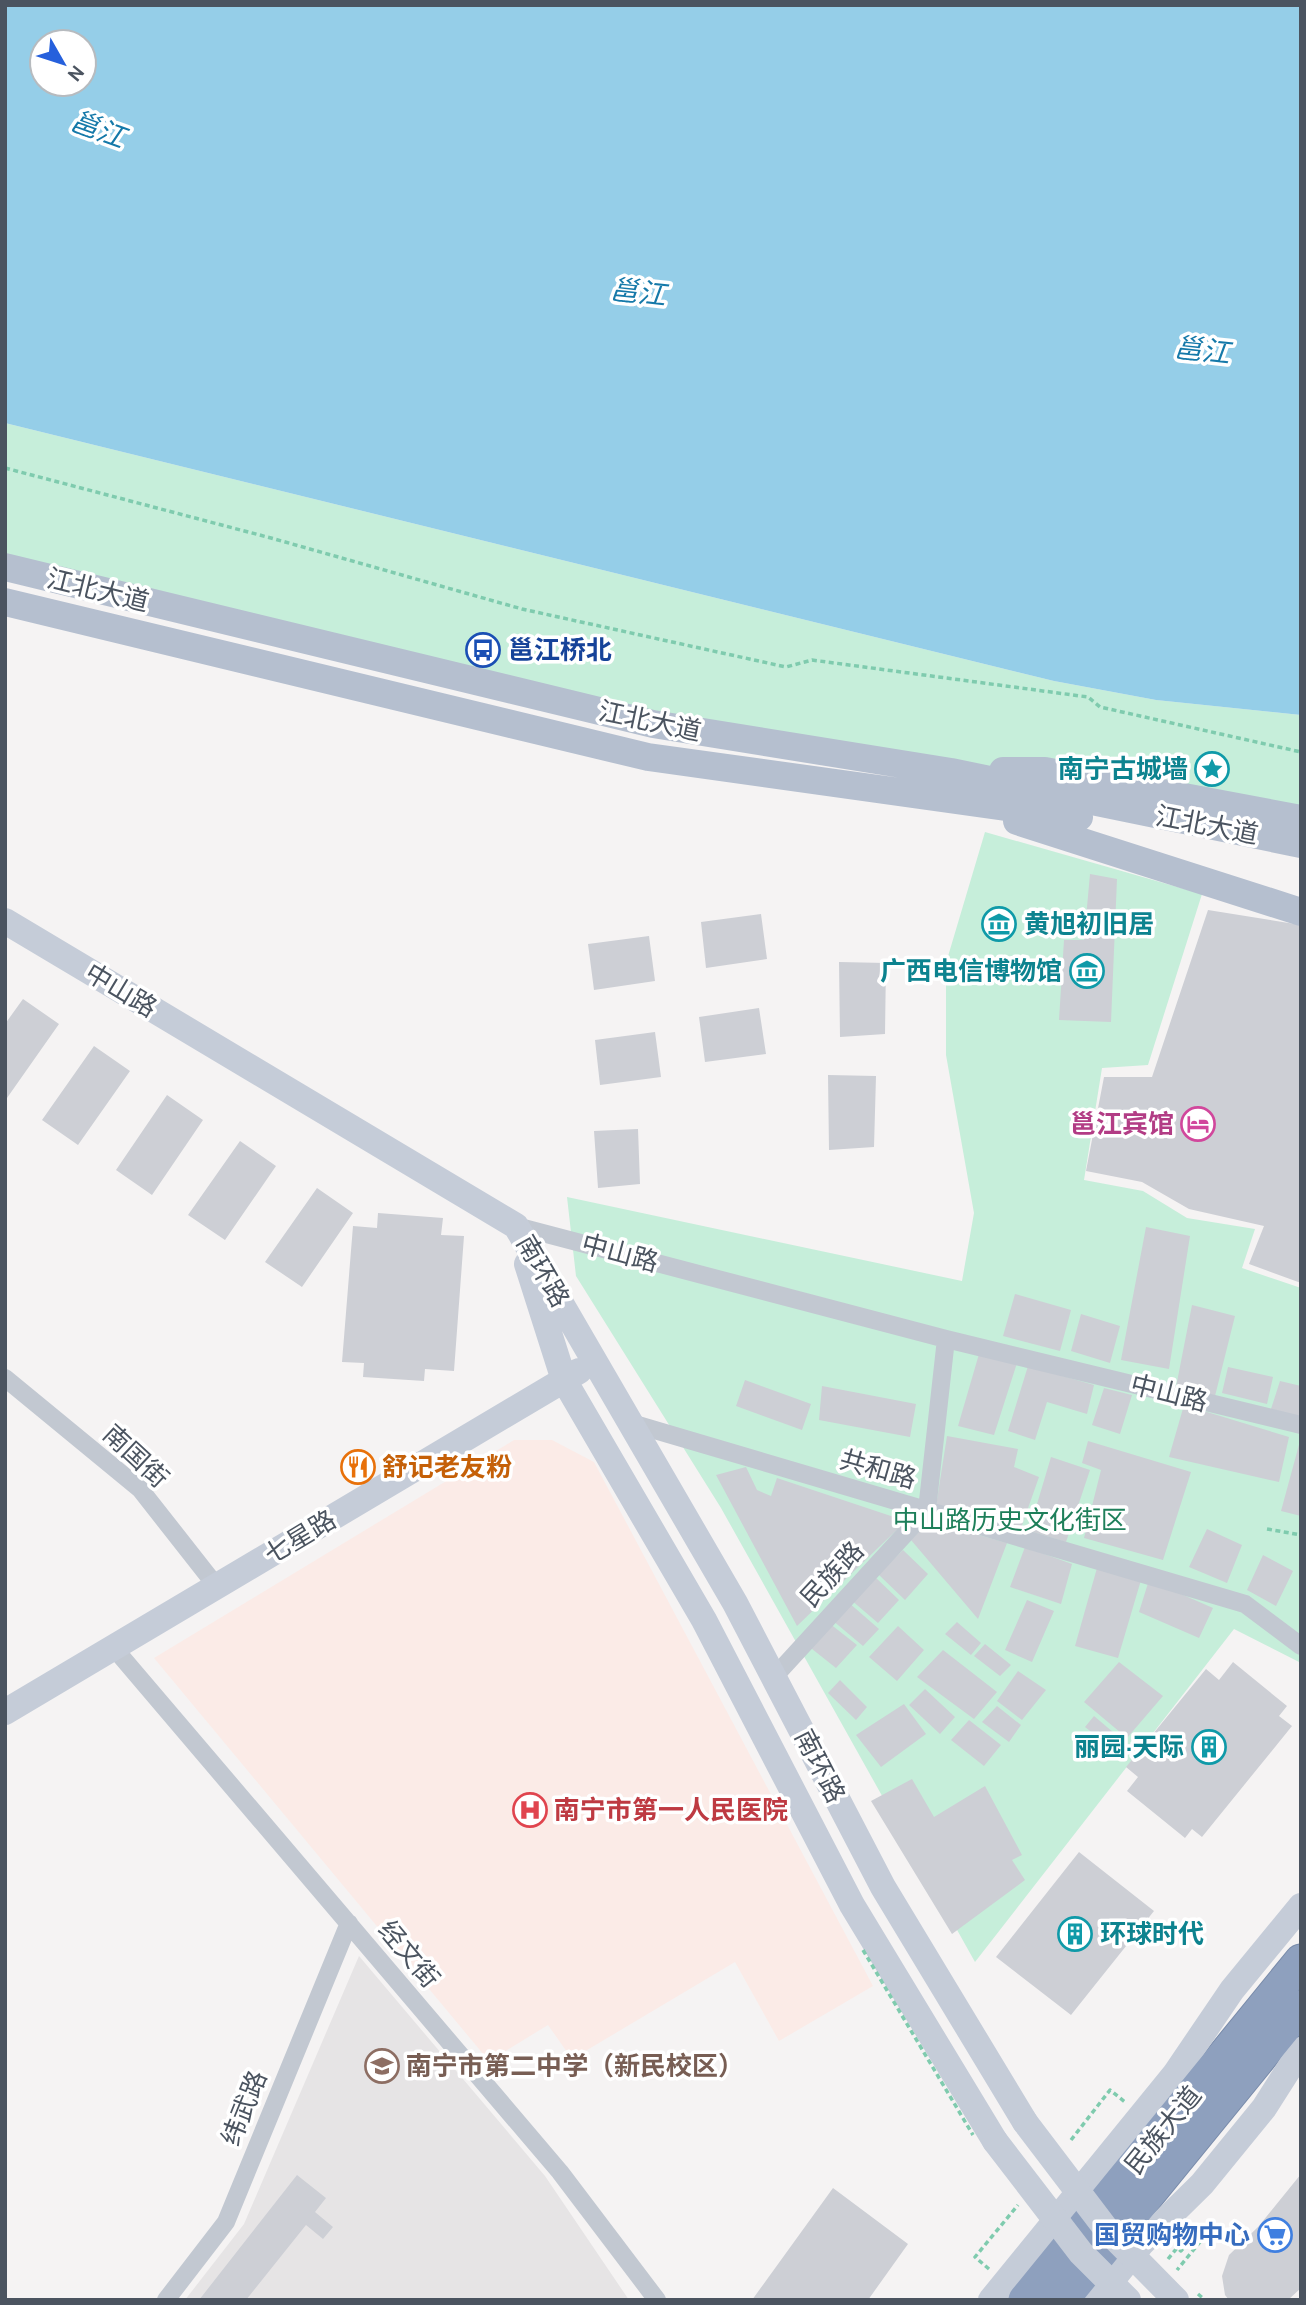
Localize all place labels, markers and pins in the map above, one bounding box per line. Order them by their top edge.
bus stop icon: 邕江桥北 [464,631,502,669]
place label: 邕江桥北 [508,634,612,666]
place icon: 南宁古城墙 [1193,750,1231,788]
place label: 南宁古城墙 [1058,753,1188,785]
museum icon: 黄旭初旧居 [980,905,1018,943]
place label: 黄旭初旧居 [1024,908,1154,940]
museum icon: 广西电信博物馆 [1068,952,1106,990]
place label: 广西电信博物馆 [880,955,1062,987]
hotel icon: 邕江宾馆 [1179,1105,1217,1143]
place label: 邕江宾馆 [1070,1108,1174,1140]
restaurant icon: 舒记老友粉 [339,1448,377,1486]
place label: 舒记老友粉 [382,1451,512,1483]
building icon: 丽园·天际 [1190,1728,1228,1766]
place label: 丽园·天际 [1074,1731,1184,1763]
hospital icon: 南宁市第一人民医院 [511,1791,549,1829]
place label: 南宁市第一人民医院 [554,1794,788,1826]
building icon: 环球时代 [1056,1915,1094,1953]
place label: 环球时代 [1100,1918,1204,1950]
school or university icon: 南宁市第二中学（新民校区） [363,2047,401,2085]
place label: 南宁市第二中学（新民校区） [406,2050,744,2082]
supermarket icon: 国贸购物中心 [1256,2216,1294,2254]
place label: 国贸购物中心 [1094,2219,1250,2251]

